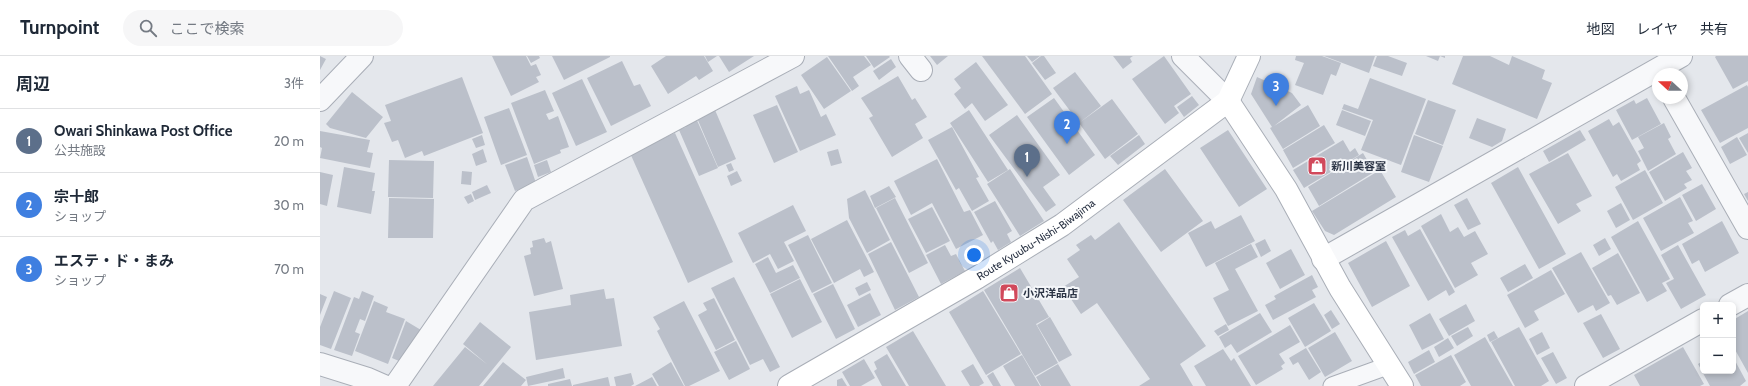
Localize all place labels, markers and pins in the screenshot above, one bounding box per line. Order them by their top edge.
pin: 3 [1263,73,1289,106]
pin: 2 [1054,111,1080,144]
pin: 1 [1014,144,1040,177]
shop icon: 新川美容室 [1306,155,1328,177]
place label: 新川美容室 [1331,159,1386,173]
shop icon: 小沢洋品店 [998,282,1020,304]
place label: 小沢洋品店 [1023,286,1078,300]

